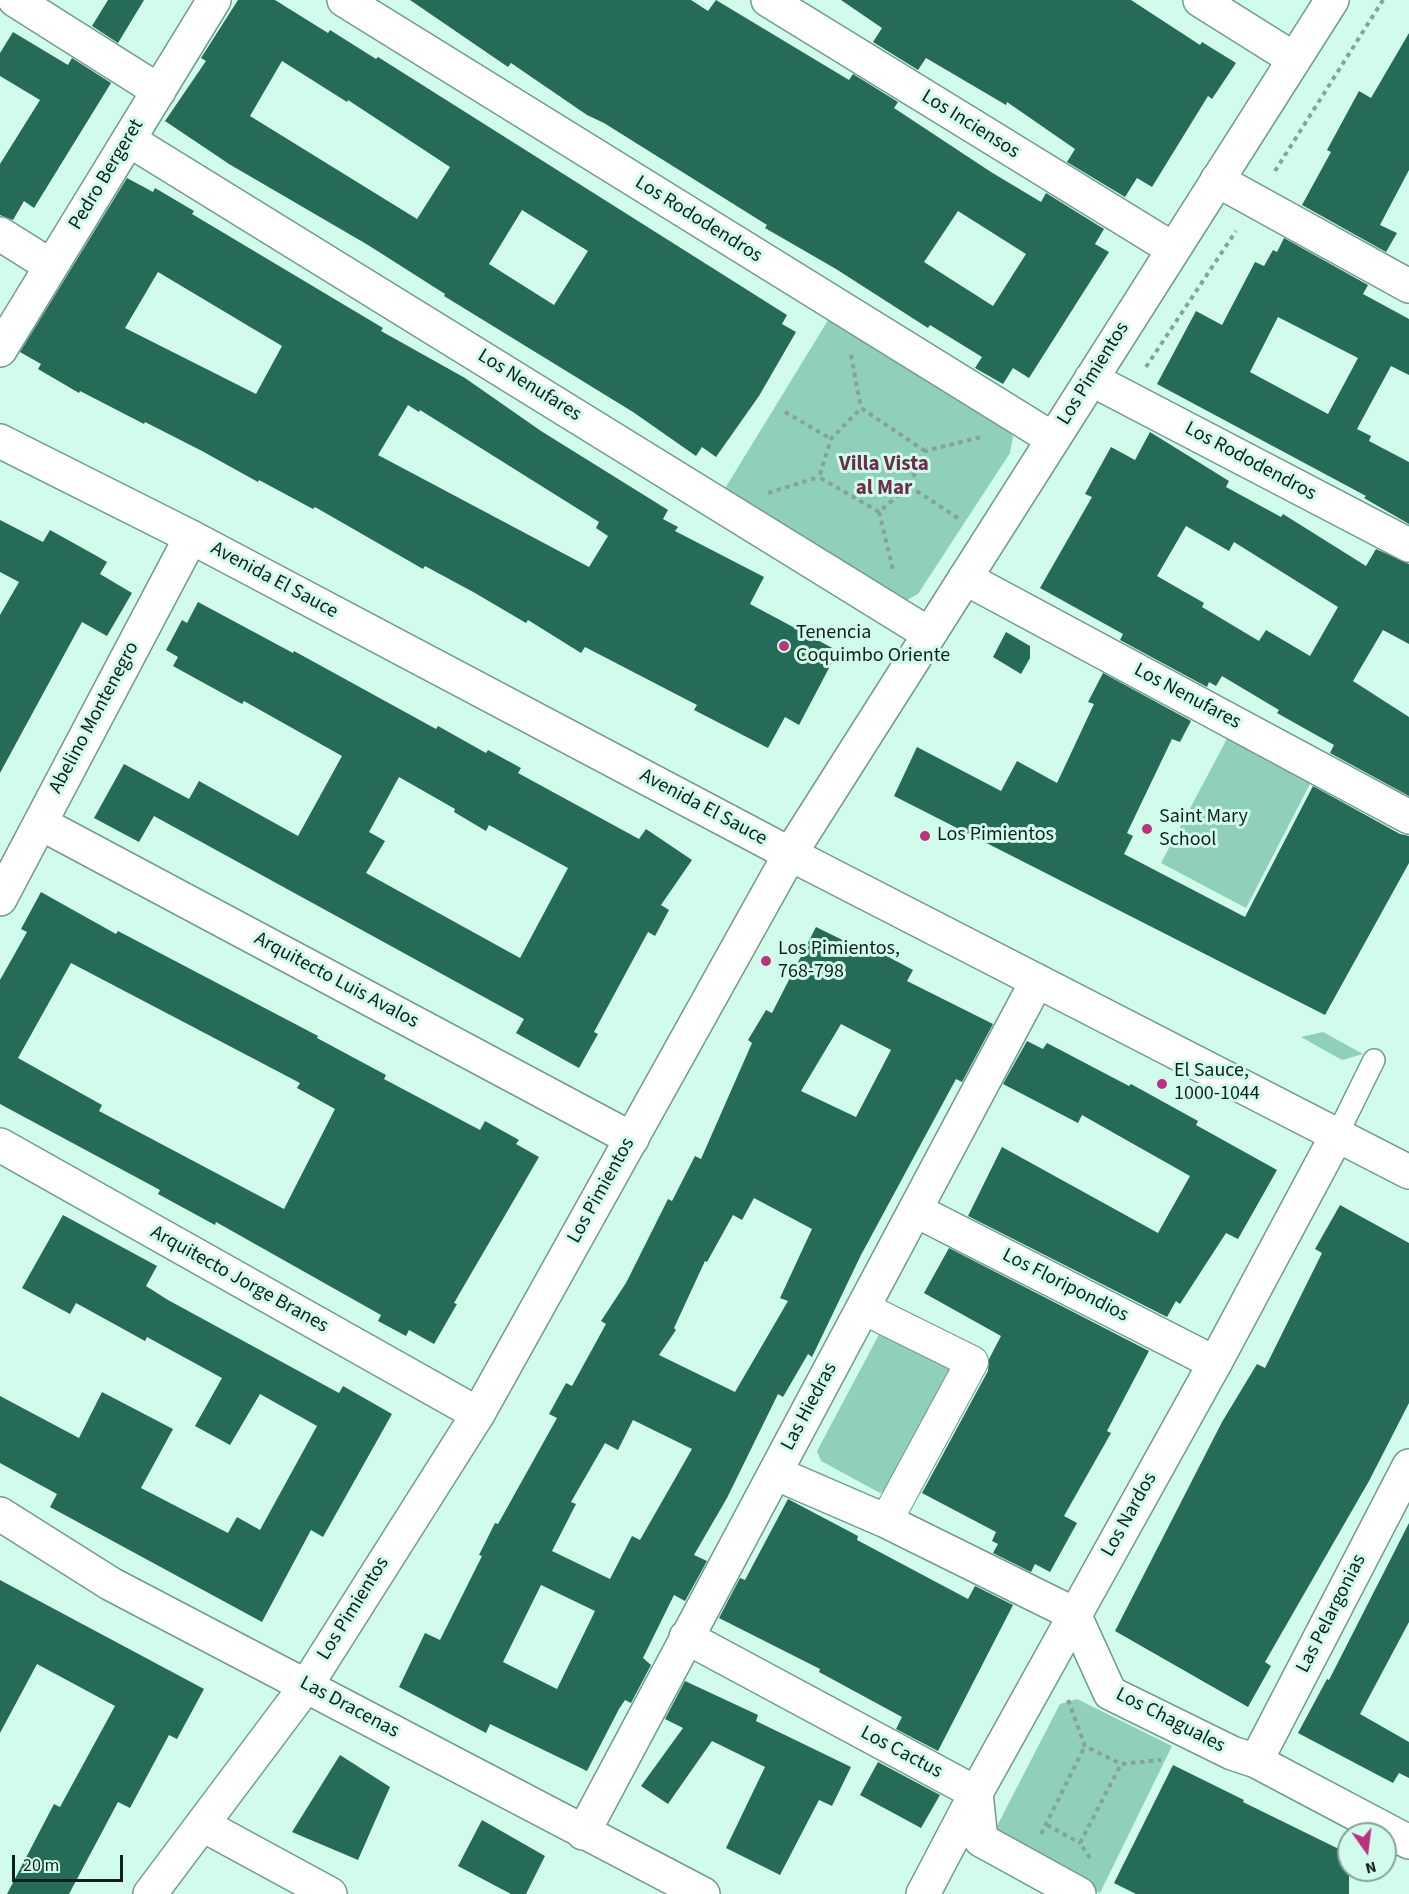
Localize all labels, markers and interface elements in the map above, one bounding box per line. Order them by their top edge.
street label: Los Inciensos [916,85,1024,165]
street label: Pedro Bergeret [65,115,149,235]
street label: Los Rododendros [630,171,766,269]
street label: Los Pimientos [1053,318,1135,430]
street label: Los Nenufares [473,345,585,427]
street label: Los Rododendros [1180,417,1320,507]
district label: Villa Vista al Mar [839,452,929,502]
street label: Avenida El Sauce [206,537,342,625]
place label: Tenencia Coquimbo Oriente [796,622,950,669]
street label: Abelino Montenegro [45,638,145,798]
marker: Tenencia Coquimbo Oriente [777,639,791,653]
street label: Los Nenufares [1129,659,1245,735]
street label: Avenida El Sauce [635,764,771,852]
place label: Saint Mary School [1159,806,1248,853]
marker: Saint Mary School [1140,822,1154,836]
place label: Los Pimientos [937,824,1054,848]
marker: Los Pimientos [918,829,932,843]
street label: Arquitecto Luis Avalos [250,927,422,1035]
place label: Los Pimientos, 768-798 [778,938,900,985]
marker: Los Pimientos, 768-798 [759,954,773,968]
place label: El Sauce, 1000-1044 [1174,1060,1260,1107]
marker: El Sauce, 1000-1044 [1155,1077,1169,1091]
street label: Los Pimientos [563,1134,641,1248]
street label: Arquitecto Jorge Branes [146,1221,332,1339]
street label: Los Floripondios [998,1244,1132,1328]
street label: Las Hiedras [777,1359,843,1455]
street label: Los Nardos [1097,1469,1163,1561]
street label: Las Pelargonias [1292,1551,1372,1677]
street label: Los Pimientos [313,1553,395,1665]
street label: Las Dracenas [295,1672,403,1744]
street label: Los Chaguales [1111,1683,1229,1759]
street label: Los Cactus [856,1721,946,1785]
north arrow [1337,1822,1397,1882]
scale bar [15,1843,126,1881]
text: 20 m [23,1853,59,1878]
text: N [1363,1856,1379,1879]

